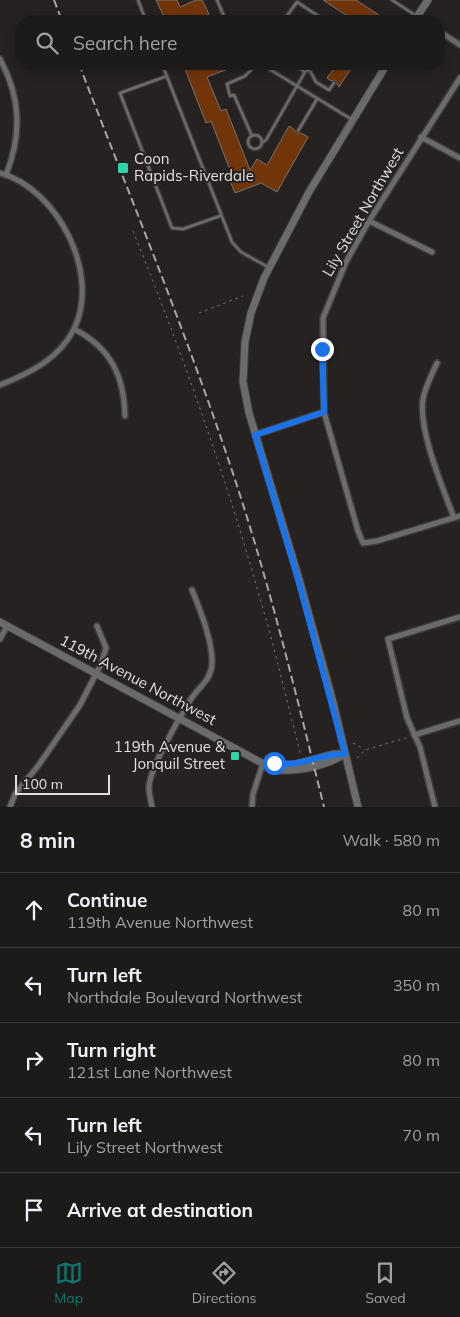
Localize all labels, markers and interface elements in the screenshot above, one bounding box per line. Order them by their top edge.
search box [15,15,445,70]
icon: search [33,29,61,57]
text: Search here [73,31,177,55]
street label: Lily Street Northwest [318,144,407,280]
place label: Coon Rapids-Riverdale [134,149,254,185]
marker: Coon Rapids-Riverdale [116,161,130,175]
route end [311,338,334,361]
street label: 119th Avenue Northwest [57,630,220,729]
place label: 119th Avenue & Jonquil Street [114,737,226,773]
marker: 119th Avenue & Jonquil Street [229,750,241,762]
route start [263,752,286,775]
scale bar [15,772,110,795]
text: 100 m [22,775,63,793]
text: 8 min [20,827,75,853]
text: Walk · 580 m [342,830,440,850]
text: Continue [67,888,147,912]
icon: ahead [20,896,48,924]
text: 80 m [403,900,440,920]
text: 119th Avenue Northwest [67,912,253,932]
text: Turn left [67,963,142,987]
icon: left [20,971,48,999]
text: 350 m [393,975,440,995]
text: Northdale Boulevard Northwest [67,987,302,1007]
text: Turn right [67,1038,156,1062]
icon: right [20,1046,48,1074]
text: 80 m [403,1050,440,1070]
text: 121st Lane Northwest [67,1062,232,1082]
text: Turn left [67,1113,142,1137]
icon: left [20,1121,48,1149]
text: 70 m [403,1125,440,1145]
text: Lily Street Northwest [67,1137,223,1157]
icon: arrive [20,1196,48,1224]
text: Arrive at destination [67,1198,253,1222]
tab: Map [54,1259,83,1307]
tab: Directions [192,1259,257,1307]
tab: Saved [365,1259,406,1307]

